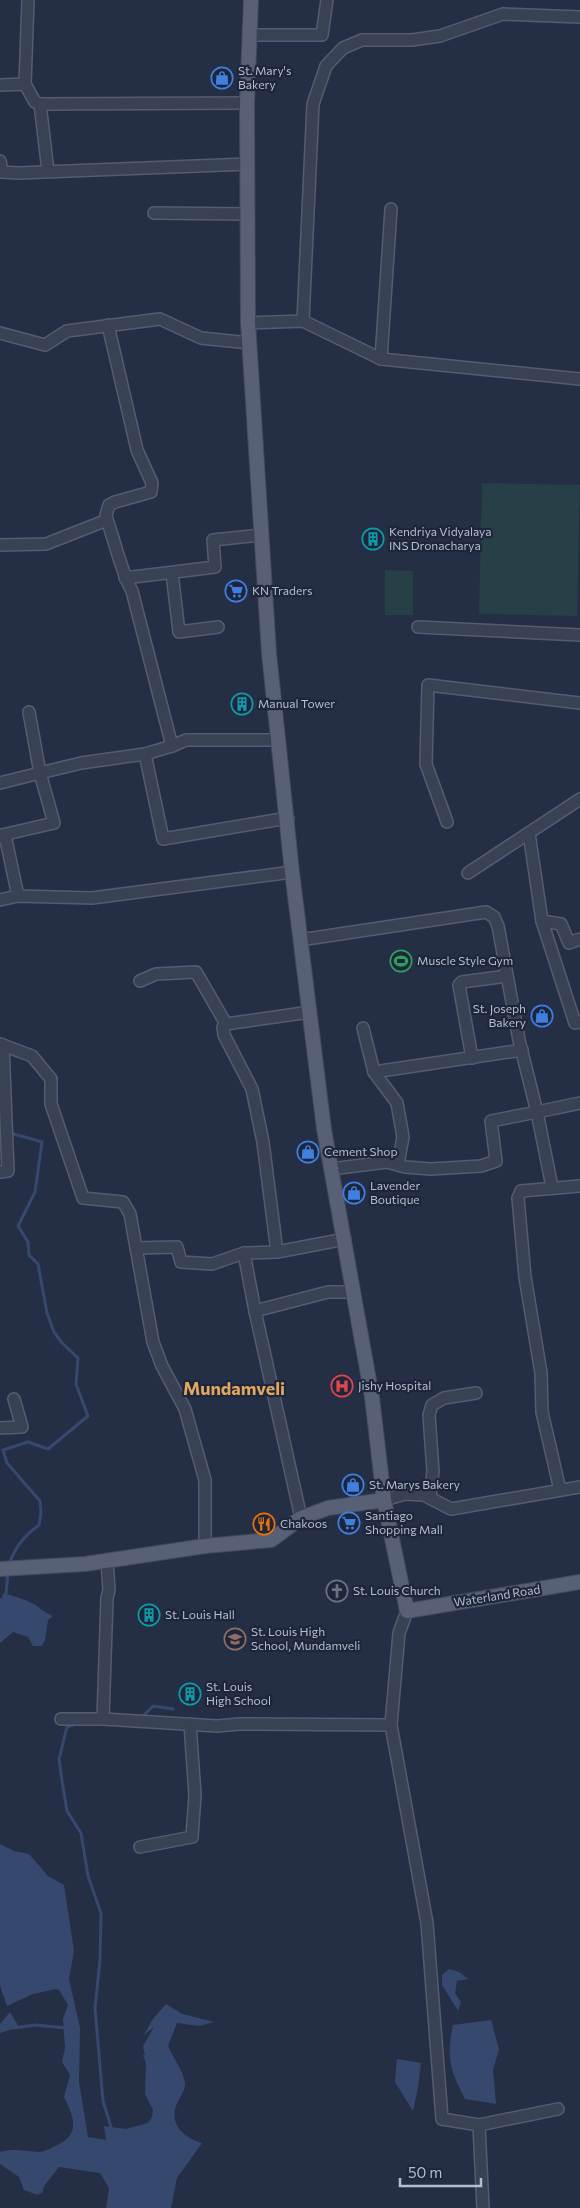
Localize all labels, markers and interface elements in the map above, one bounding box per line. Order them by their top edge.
place label: St. Mary's Bakery [238,63,292,91]
shop icon: St. Mary's Bakery [210,66,234,90]
place label: Kendriya Vidyalaya INS Dronacharya [389,524,491,552]
building icon: Kendriya Vidyalaya INS Dronacharya [361,527,385,551]
supermarket icon: KN Traders [224,579,248,603]
place label: KN Traders [252,583,312,597]
building icon: Manual Tower [230,692,254,716]
place label: Manual Tower [258,696,335,710]
sports icon: Muscle Style Gym [389,949,413,973]
place label: Muscle Style Gym [417,953,513,967]
place label: St. Joseph Bakery [473,1001,526,1029]
shop icon: St. Joseph Bakery [530,1004,554,1028]
shop icon: Cement Shop [296,1140,320,1164]
place label: Cement Shop [324,1144,398,1158]
place label: Lavender Boutique [370,1178,420,1206]
shop icon: Lavender Boutique [342,1181,366,1205]
hospital icon: Jishy Hospital [330,1374,354,1398]
district label: Mundamveli [183,1377,285,1399]
place label: Jishy Hospital [358,1378,431,1393]
shop icon: St. Marys Bakery [341,1473,365,1497]
place label: St. Marys Bakery [369,1477,460,1491]
place label: Santiago Shopping Mall [365,1508,443,1536]
supermarket icon: Santiago Shopping Mall [337,1511,361,1535]
restaurant icon: Chakoos [252,1512,276,1536]
place label: Chakoos [280,1516,327,1530]
church icon: St. Louis Church [325,1579,349,1603]
street label: Waterland Road [453,1581,541,1609]
place label: St. Louis Church [353,1583,441,1597]
building icon: St. Louis Hall [137,1603,161,1627]
place label: St. Louis Hall [165,1607,235,1621]
place label: St. Louis High School, Mundamveli [251,1624,360,1652]
school or university icon: St. Louis High School, Mundamveli [223,1627,247,1651]
place label: St. Louis High School [206,1679,271,1707]
building icon: St. Louis High School [178,1682,202,1706]
scale bar [400,2156,481,2188]
text: 50 m [408,2163,442,2181]

